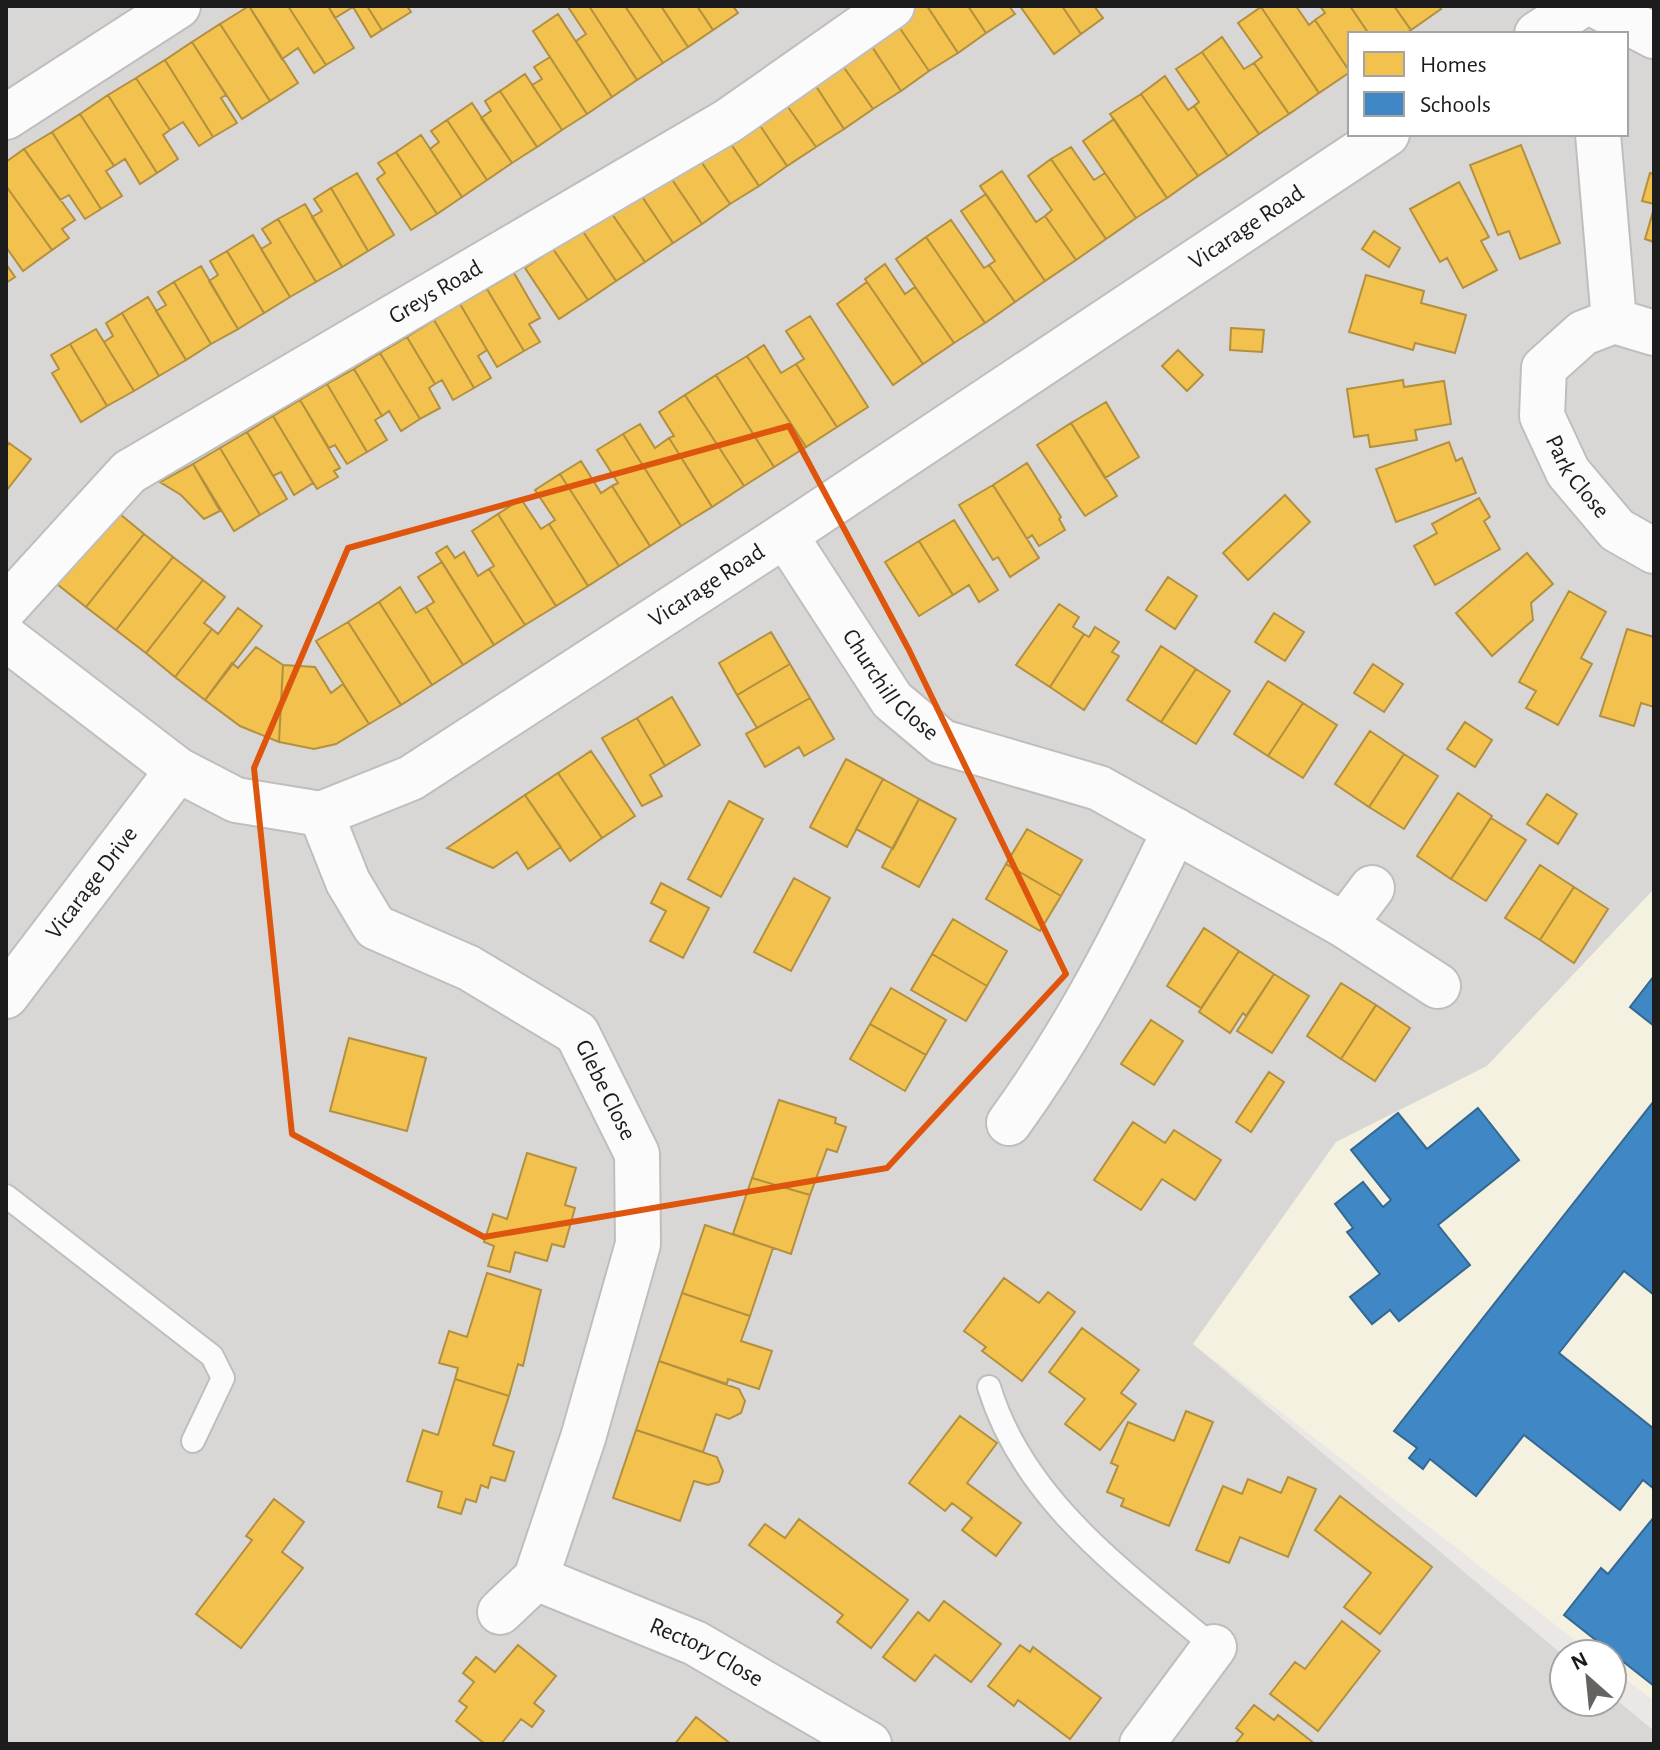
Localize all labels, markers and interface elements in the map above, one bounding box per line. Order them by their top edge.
legend [1348,32,1628,136]
text: Homes [1420,53,1487,77]
text: Schools [1420,93,1491,117]
street label: Vicarage Road [1185,181,1308,274]
street label: Greys Road [385,256,486,329]
street label: Park Close [1541,432,1614,523]
street label: Vicarage Road [645,540,769,632]
street label: Churchill Close [837,625,943,746]
street label: Vicarage Drive [42,822,142,944]
street label: Glebe Close [570,1036,640,1144]
street label: Rectory Close [646,1614,767,1692]
north arrow [1548,1638,1628,1718]
text: N [1568,1648,1591,1674]

